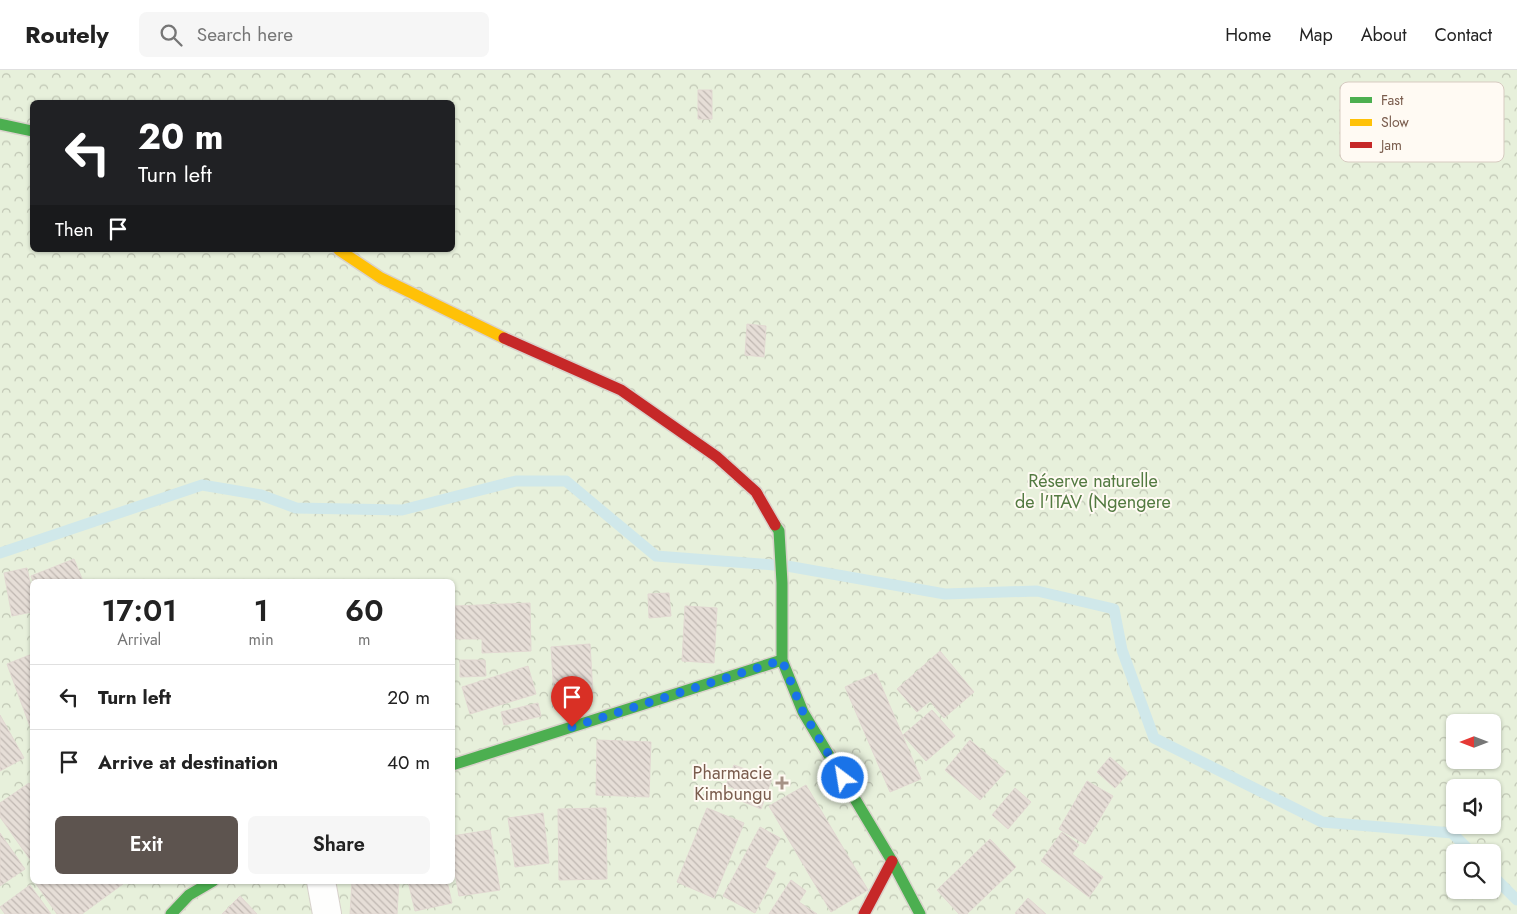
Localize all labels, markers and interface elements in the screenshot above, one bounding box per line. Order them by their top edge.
search box [139,12,489,57]
text: Routely [25,17,109,52]
icon: search [157,21,185,49]
text: Search here [197,21,293,48]
text: Home [1225,22,1271,48]
text: Map [1299,22,1333,48]
text: About [1361,22,1406,48]
text: Contact [1434,22,1492,48]
legend [1340,82,1504,162]
text: Fast [1381,90,1404,110]
text: 20 m [138,112,223,162]
text: Slow [1381,112,1409,132]
icon: left [55,120,120,185]
text: Jam [1379,135,1402,155]
text: Turn left [138,158,212,190]
icon: arrive [104,215,132,243]
text: Then [55,216,94,243]
park label: Réserve naturelle de l'ITAV (Ngengere [1015,468,1171,515]
text: 17:01 [101,589,177,632]
text: 1 [254,589,268,632]
text: 60 [345,589,384,632]
text: Arrival [117,628,161,651]
text: min [249,628,274,651]
text: m [358,628,371,651]
pin [551,676,593,727]
icon: left [55,683,83,711]
icon: arrive [558,683,586,711]
text: Turn left [98,684,171,711]
text: 20 m [387,684,430,711]
north arrow [1446,714,1501,769]
map controls [1446,714,1501,899]
icon: arrive [55,748,83,776]
text: Arrive at destination [98,749,278,776]
text: 40 m [387,749,430,776]
position arrow [816,751,868,803]
place label: Pharmacie Kimbungu [693,760,772,807]
marker: Pharmacie Kimbungu [776,777,788,789]
button: sound [1446,779,1501,834]
button: Exit [55,816,238,874]
button: Share [248,816,430,874]
button: search [1446,844,1501,899]

